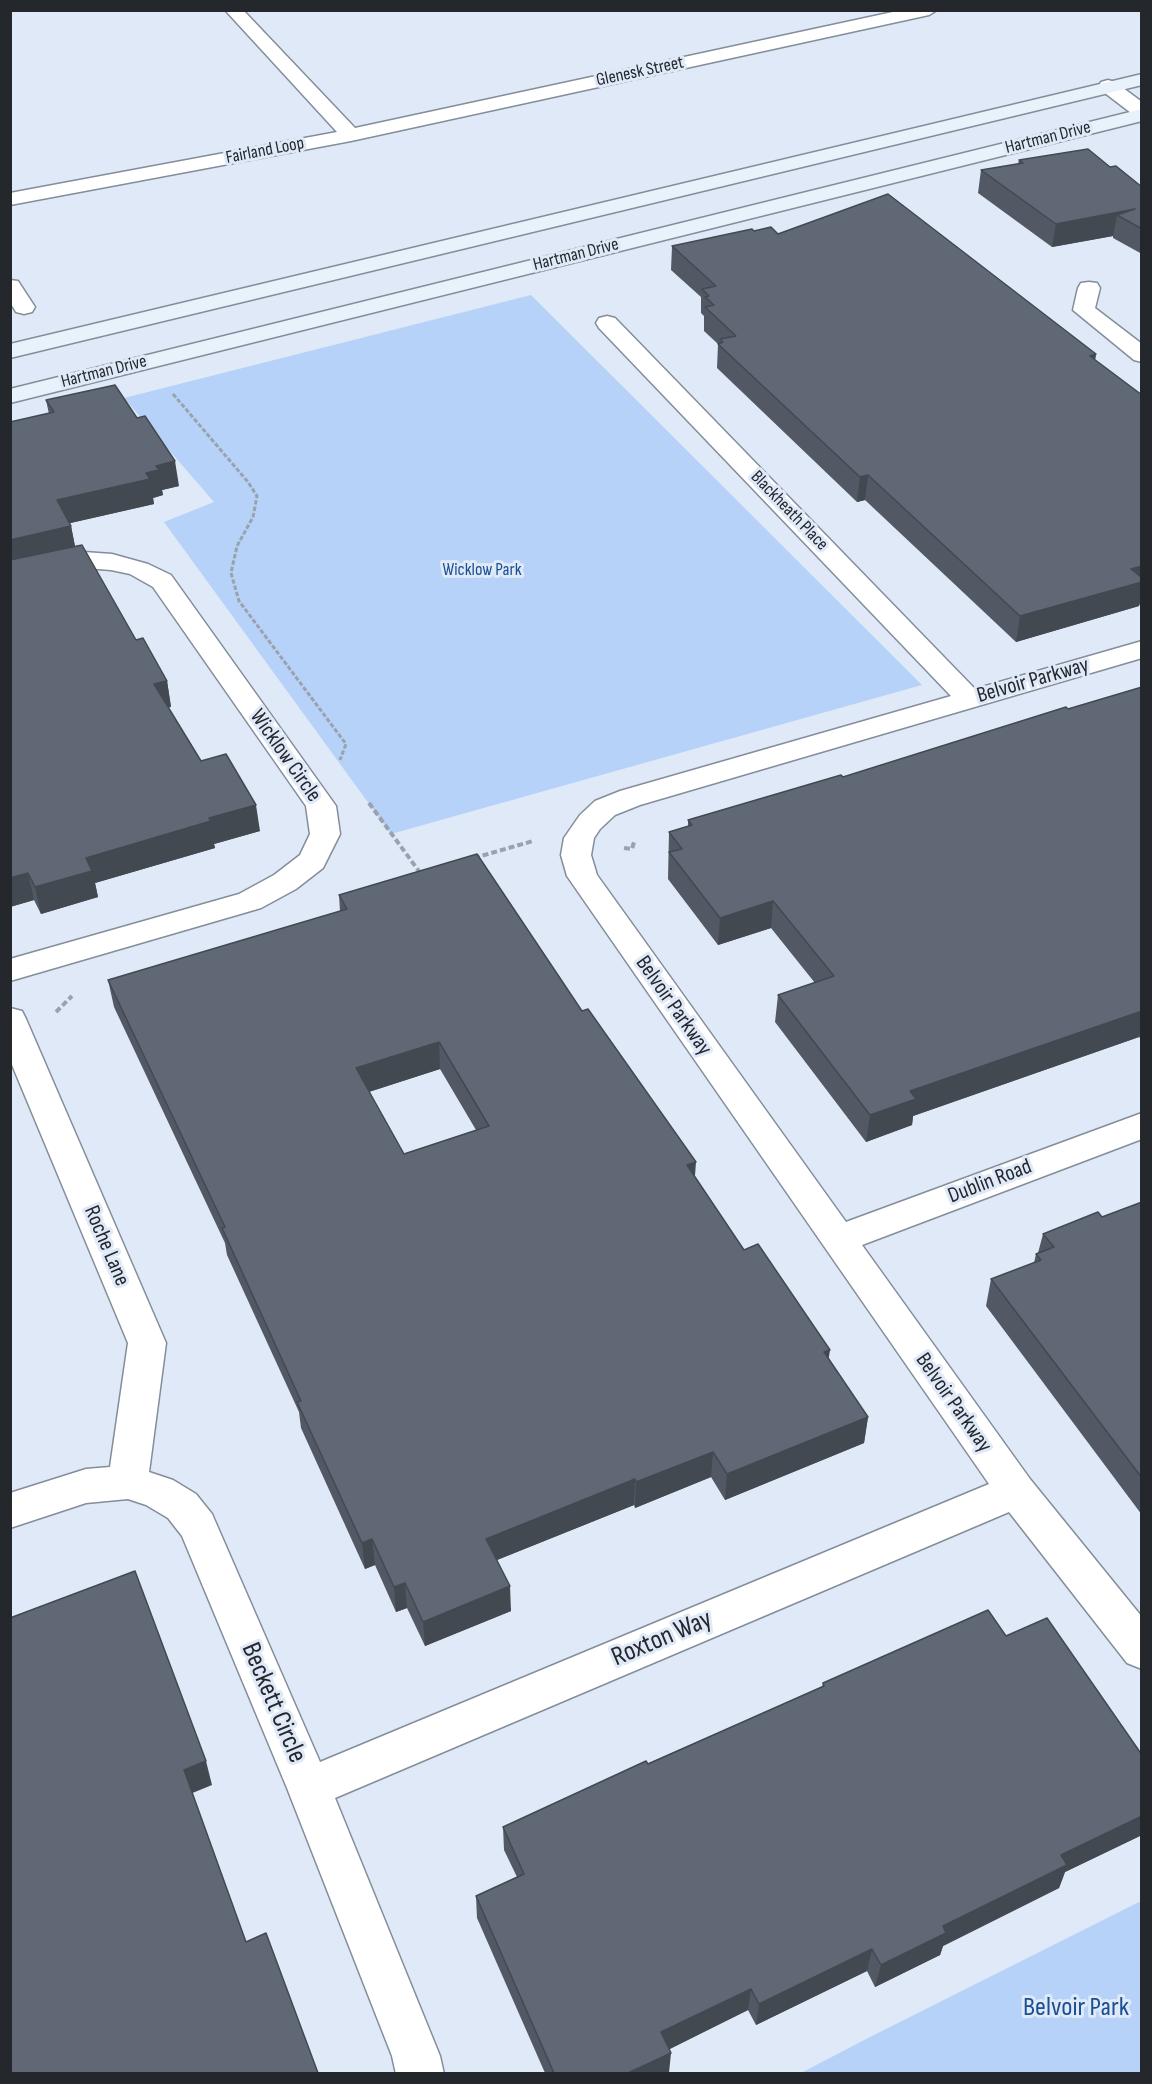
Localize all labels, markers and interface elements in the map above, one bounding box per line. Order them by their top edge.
street label: Glenesk Street [594,52,686,92]
street label: Hartman Drive [1003,117,1093,159]
street label: Fairland Loop [224,133,306,169]
street label: Hartman Drive [531,234,621,276]
street label: Hartman Drive [59,351,149,393]
street label: Blackheath Place [746,467,832,555]
park label: Wicklow Park [442,559,522,581]
street label: Belvoir Parkway [974,652,1092,710]
street label: Wicklow Circle [243,705,327,807]
street label: Belvoir Parkway [629,951,717,1061]
street label: Dublin Road [944,1154,1036,1210]
street label: Roche Lane [77,1202,135,1290]
street label: Belvoir Parkway [909,1348,997,1458]
street label: Roxton Way [607,1603,717,1675]
street label: Beckett Circle [233,1638,313,1768]
park label: Belvoir Park [1023,1992,1129,2024]

